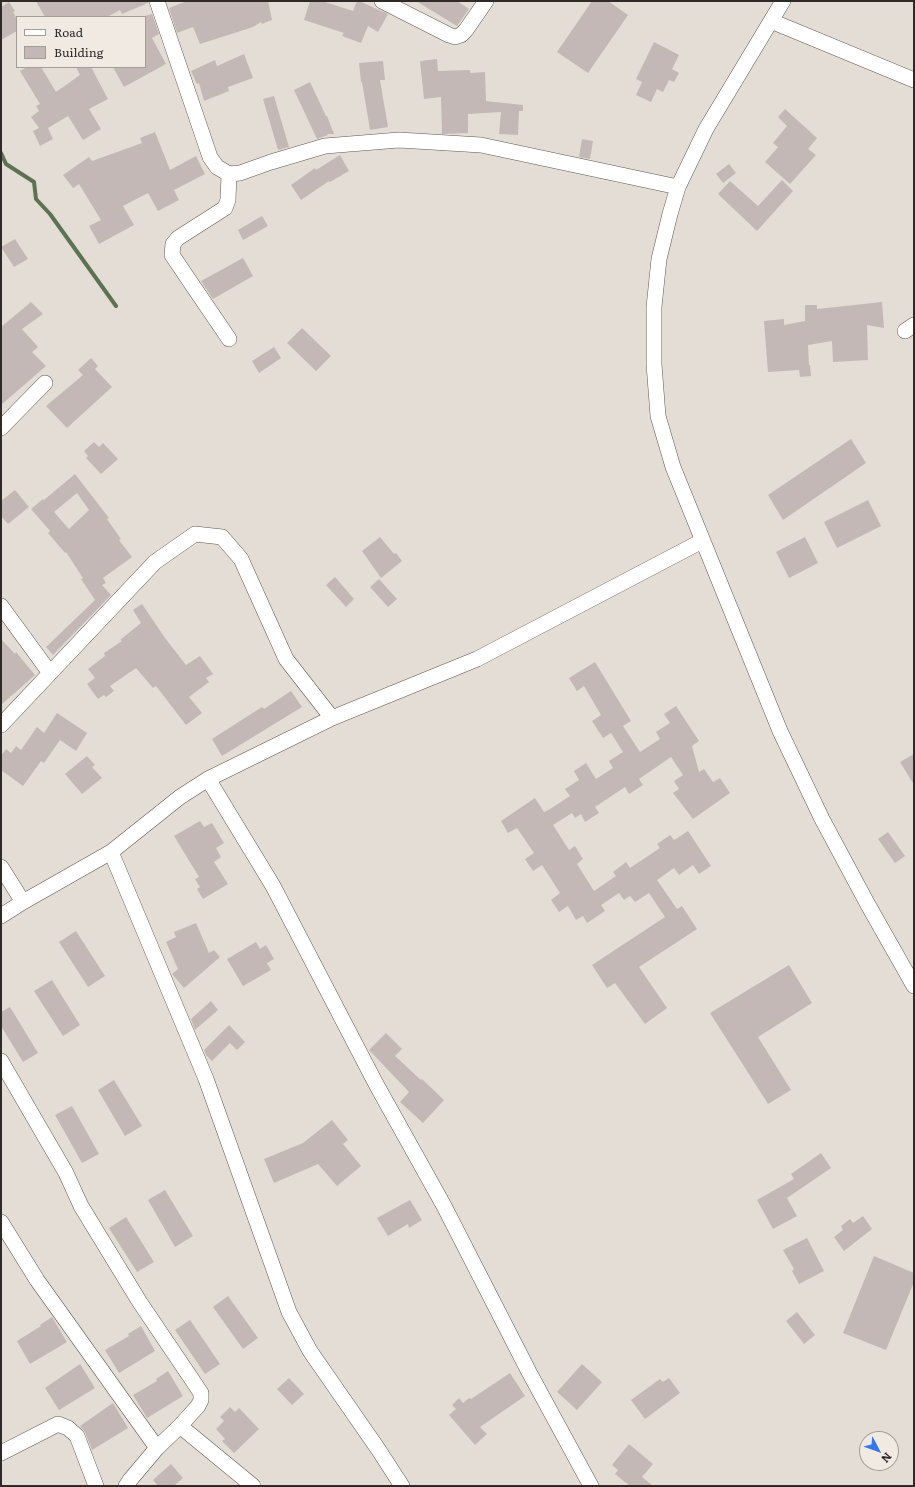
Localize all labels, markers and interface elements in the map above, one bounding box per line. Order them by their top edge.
legend [16,16,146,68]
text: Road [54,23,83,41]
text: Building [54,43,103,61]
north arrow [859,1431,899,1471]
text: N [878,1449,896,1467]

